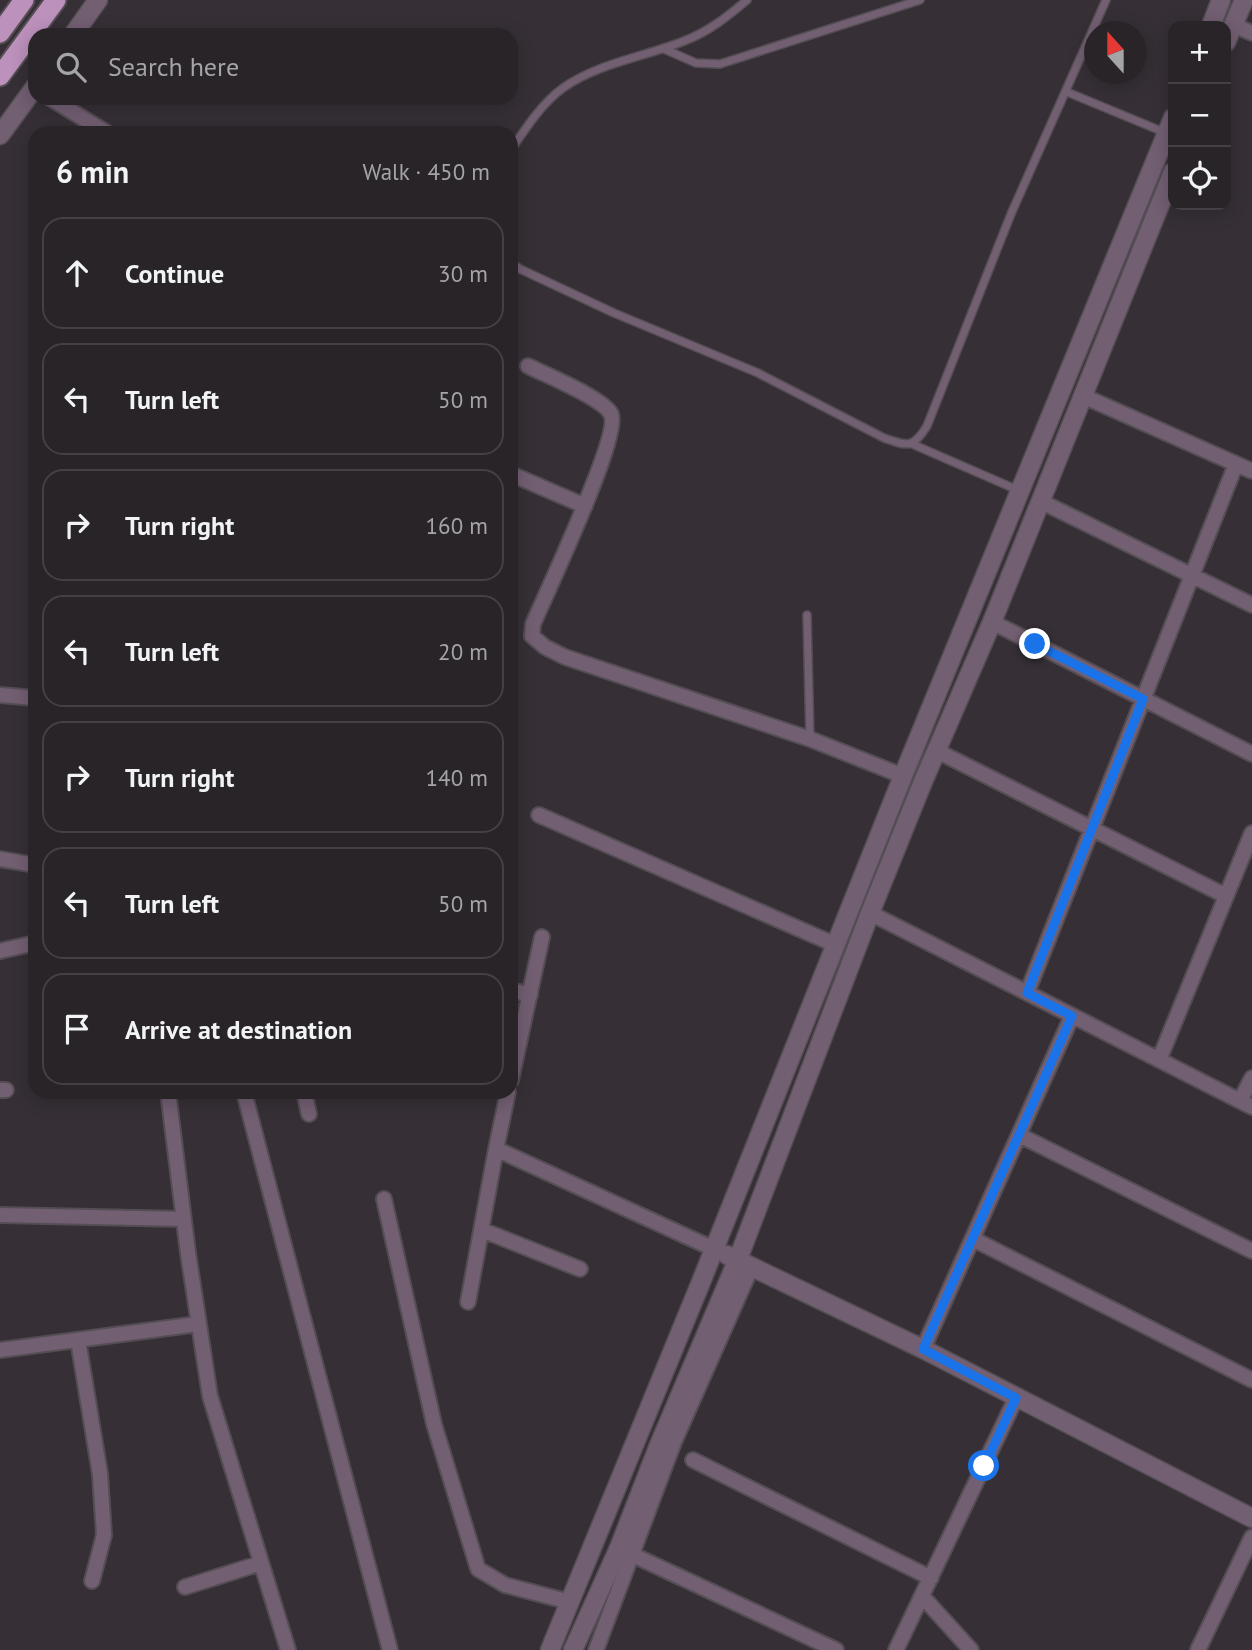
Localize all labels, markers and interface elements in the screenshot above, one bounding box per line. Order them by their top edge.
north arrow [1084,21,1147,84]
map controls [1168,21,1231,210]
button: + [1168,21,1231,84]
search box [28,28,518,105]
icon: search [52,48,90,86]
text: Search here [108,50,239,83]
button: − [1168,84,1231,147]
button: locate [1168,147,1231,210]
text: 6 min [56,152,129,191]
text: Walk · 450 m [363,157,490,186]
icon: ahead [58,254,96,292]
text: Continue [125,257,224,290]
text: 30 m [438,259,488,288]
icon: left [58,380,96,418]
text: Turn left [125,383,219,416]
text: 50 m [438,385,488,414]
icon: right [58,506,96,544]
text: Turn right [125,509,234,542]
text: 160 m [426,511,488,540]
route end [1019,628,1050,659]
icon: left [58,632,96,670]
text: Turn left [125,635,219,668]
text: 20 m [438,637,488,666]
icon: right [58,758,96,796]
text: Turn right [125,761,234,794]
text: 140 m [426,763,488,792]
icon: left [58,884,96,922]
text: Turn left [125,887,219,920]
text: 50 m [438,889,488,918]
icon: arrive [58,1010,96,1048]
text: Arrive at destination [125,1013,352,1046]
route start [968,1450,999,1481]

